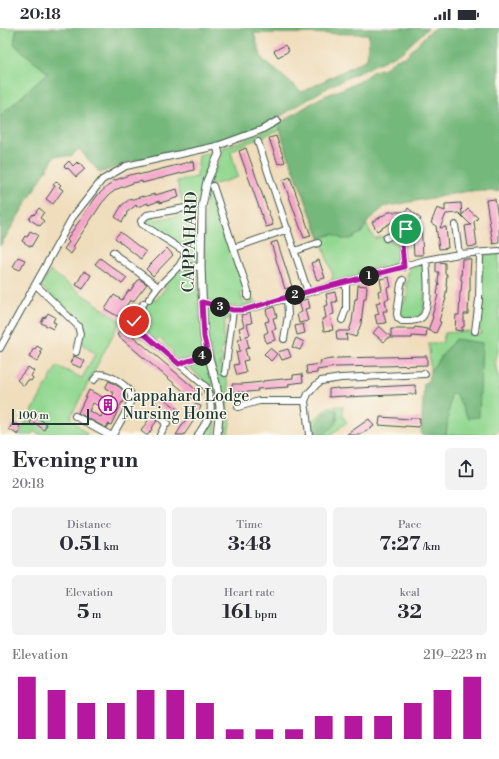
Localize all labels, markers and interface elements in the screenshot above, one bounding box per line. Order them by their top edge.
text: 20:18 [20,5,61,24]
street label: CAPPAHARD [178,191,202,293]
pin [389,212,423,246]
icon: arrive [395,218,417,240]
pin: 1 [359,266,379,286]
text: 1 [366,269,372,283]
pin: 2 [285,285,305,305]
text: 2 [292,288,298,302]
pin: 3 [210,297,230,317]
text: 3 [217,300,223,314]
pin [117,304,151,338]
icon: check [123,310,145,332]
pin: 4 [192,346,212,366]
text: 4 [198,349,206,363]
place label: Cappahard Lodge Nursing Home [122,386,249,424]
building icon: Cappahard Lodge Nursing Home [97,394,119,416]
scale bar [12,407,89,426]
text: 100 m [18,409,49,423]
text: Evening run [12,447,138,474]
button: share [445,448,487,490]
text: 20:18 [12,476,44,492]
text: Distance [67,518,111,532]
text: Time [236,518,263,532]
text: Pace [398,518,422,532]
text: 0.51 [59,532,101,557]
text: 3:48 [228,532,271,557]
text: 7:27 [379,532,421,557]
text: km [101,540,119,554]
text: /km [421,540,440,554]
text: Elevation [65,586,113,600]
text: Heart rate [224,586,275,600]
text: kcal [400,586,420,600]
text: 5 [77,600,89,625]
text: 161 [222,600,252,625]
text: 32 [398,600,422,625]
text: m [89,608,101,622]
text: bpm [252,608,277,622]
text: Elevation [12,647,68,663]
text: 219–223 m [423,647,487,663]

